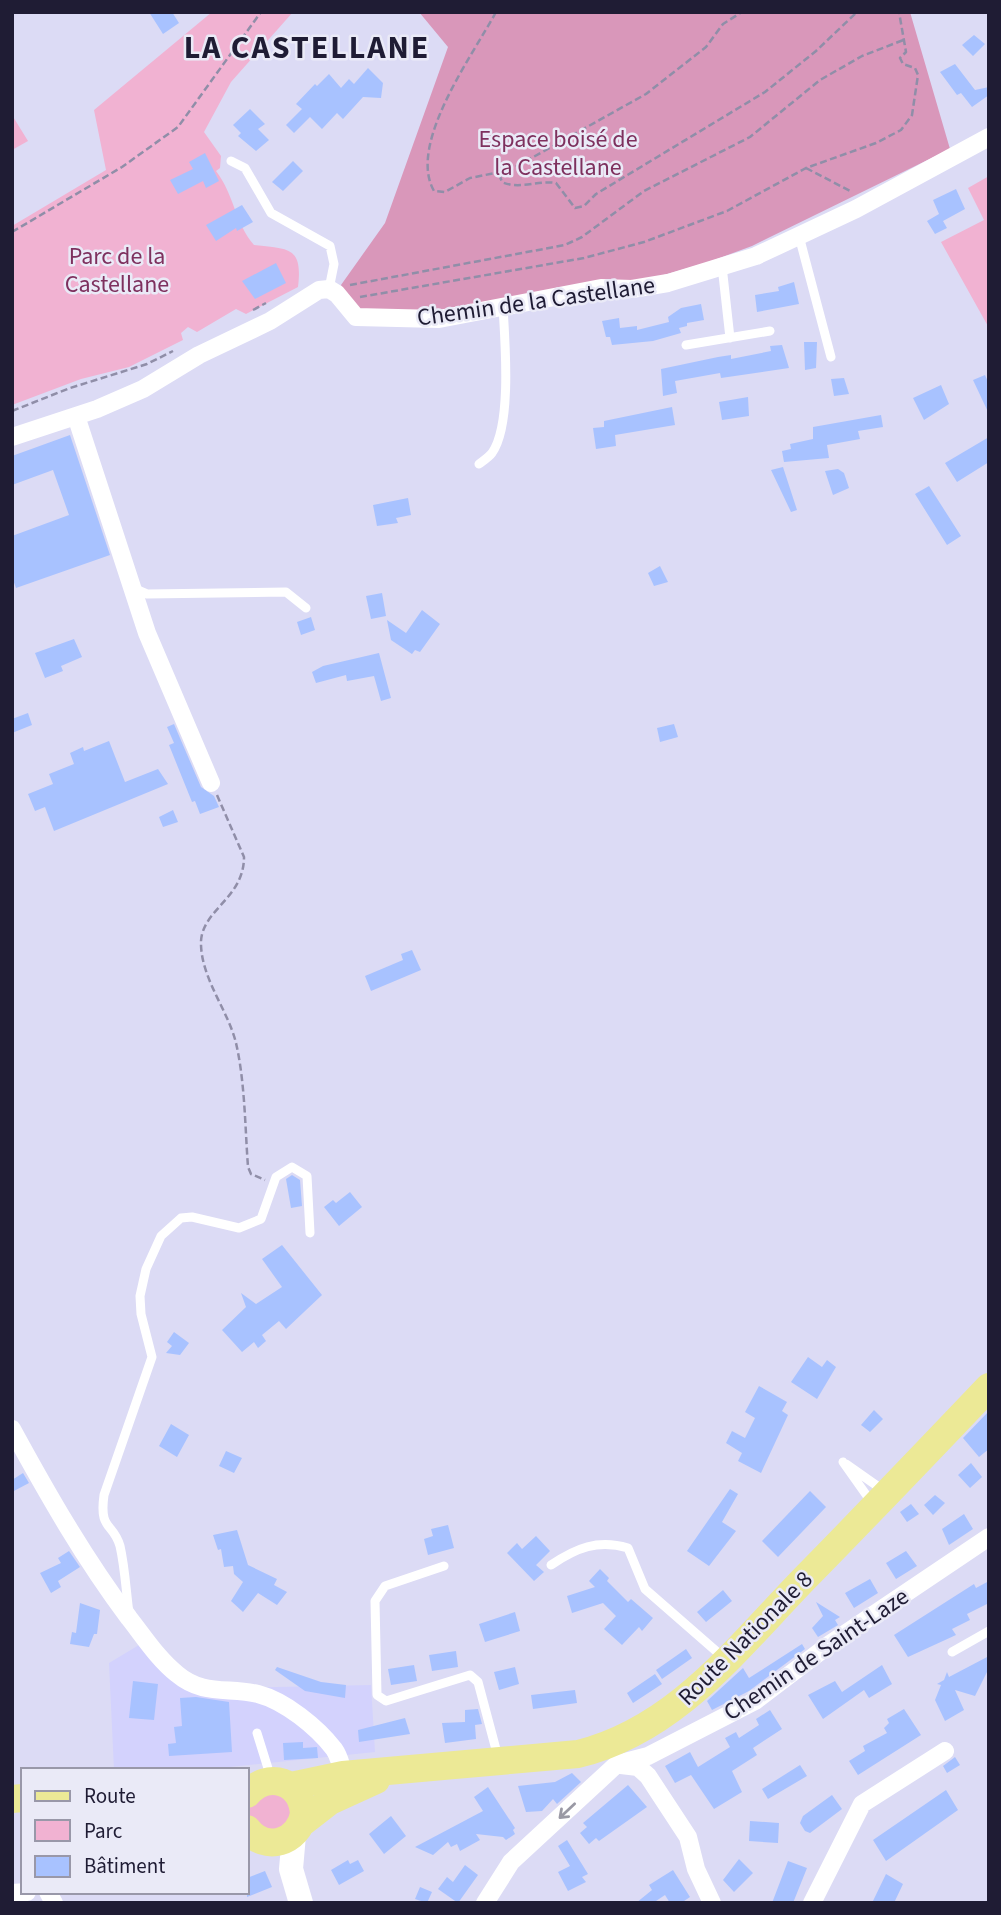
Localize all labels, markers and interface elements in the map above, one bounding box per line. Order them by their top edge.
district label: LA CASTELLANE [184,25,430,71]
park label: Espace boisé de la Castellane [478,122,638,185]
park label: Parc de la Castellane [65,239,169,302]
street label: Chemin de la Castellane [415,267,657,336]
street label: Route Nationale 8 [670,1563,821,1714]
street label: Chemin de Saint-Laze [717,1579,916,1730]
legend [21,1768,248,1894]
text: Route [84,1781,136,1811]
one-way arrow [559,1802,576,1819]
text: Parc [84,1816,123,1846]
text: Bâtiment [84,1851,165,1881]

